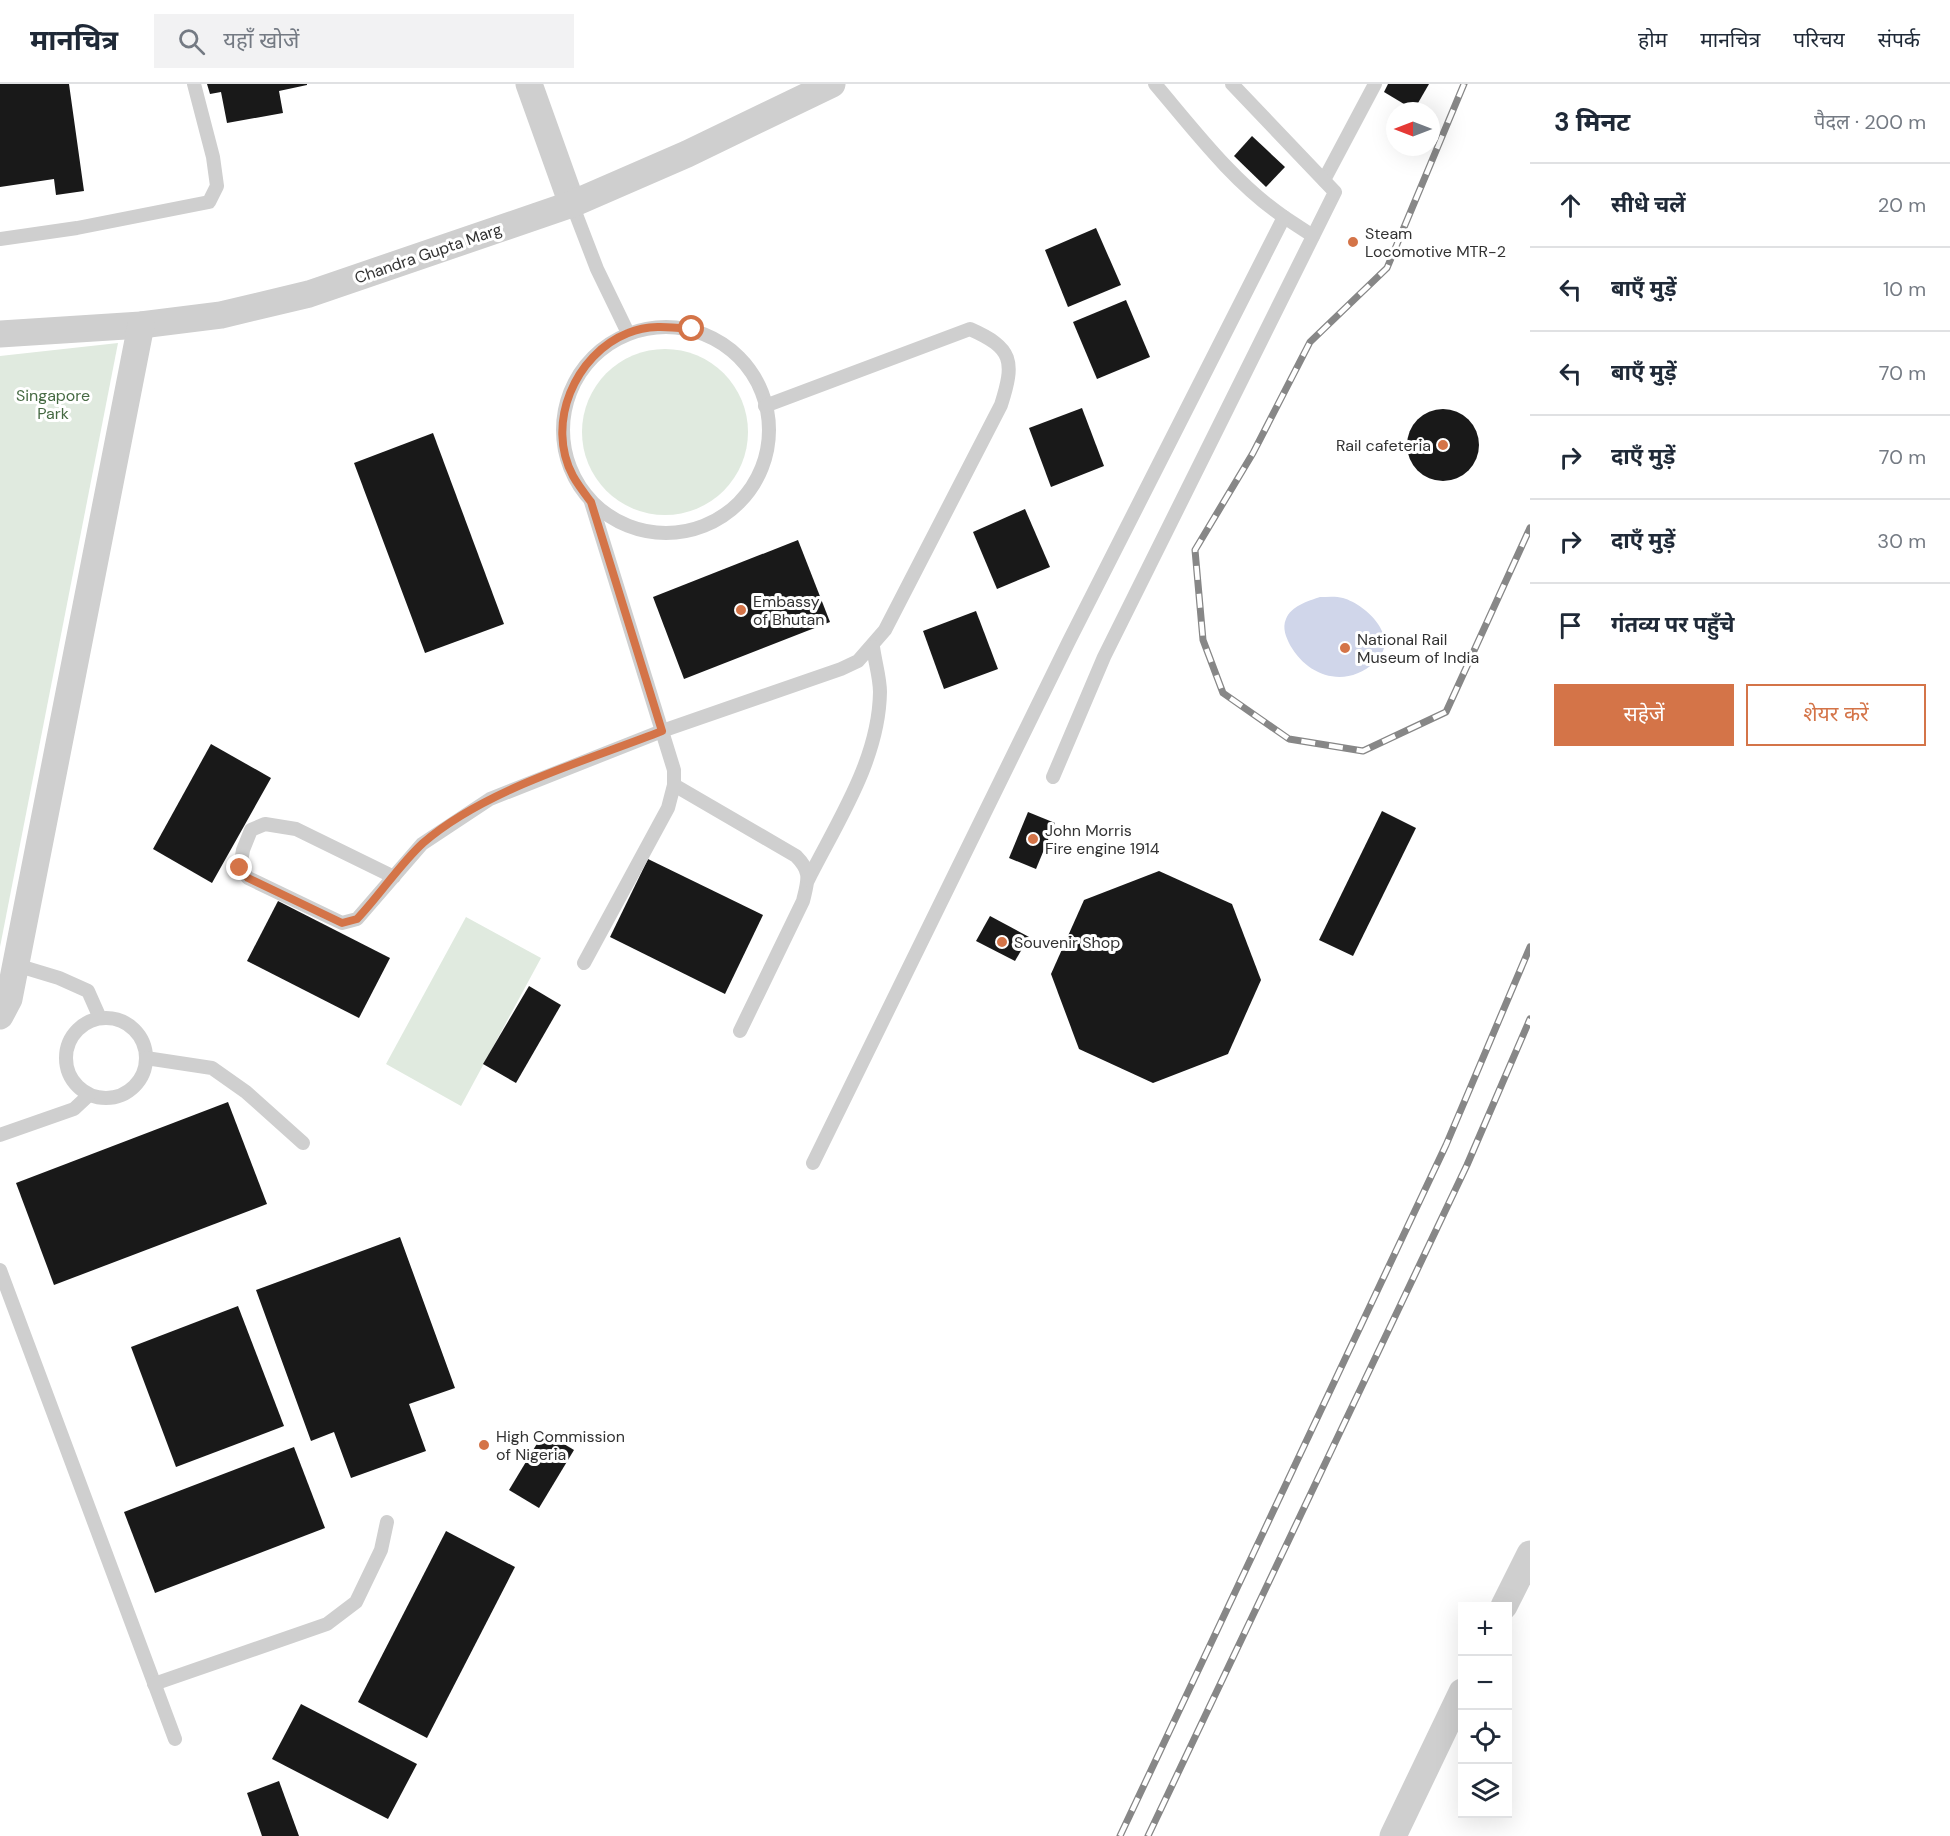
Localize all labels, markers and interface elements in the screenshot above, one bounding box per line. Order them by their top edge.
search box [154,14,574,68]
text: मानचित्र [30,22,118,59]
icon: search [175,25,208,58]
text: यहाँ खोजें [223,26,299,55]
text: होम [1638,26,1667,54]
text: मानचित्र [1700,26,1760,54]
text: परिचय [1793,26,1845,54]
text: संपर्क [1878,26,1920,54]
north arrow [1386,102,1440,156]
text: 3 मिनट [1554,105,1630,139]
text: पैदल · 200 m [1814,109,1926,135]
icon: ahead [1554,189,1587,222]
text: सीधे चलें [1611,190,1686,219]
text: 20 m [1878,192,1926,218]
street label: Chandra Gupta Marg [352,218,505,289]
place label: Steam Locomotive MTR-2 [1365,223,1506,262]
marker: Steam Locomotive MTR-2 [1346,235,1360,249]
icon: left [1554,273,1587,306]
text: बाएँ मुड़ें [1611,274,1677,303]
text: 10 m [1883,276,1926,302]
route start [678,315,704,341]
icon: left [1554,357,1587,390]
text: बाएँ मुड़ें [1611,358,1677,387]
text: 70 m [1879,360,1926,386]
park label: Singapore Park [16,385,90,424]
place label: Rail cafeteria [1336,435,1431,456]
marker: Rail cafeteria [1436,438,1450,452]
icon: right [1554,441,1587,474]
text: दाएँ मुड़ें [1611,442,1675,471]
text: 70 m [1879,444,1926,470]
icon: right [1554,525,1587,558]
text: दाएँ मुड़ें [1611,526,1675,555]
text: 30 m [1877,528,1926,554]
place label: Embassy of Bhutan [753,591,824,630]
marker: Embassy of Bhutan [734,603,748,617]
icon: arrive [1554,609,1587,642]
text: गंतव्य पर पहुँचे [1611,610,1734,639]
place label: National Rail Museum of India [1357,629,1479,668]
marker: National Rail Museum of India [1338,641,1352,655]
button: सहेजें [1554,684,1734,746]
button: शेयर करें [1746,684,1926,746]
place label: John Morris Fire engine 1914 [1045,820,1160,859]
marker: John Morris Fire engine 1914 [1026,832,1040,846]
route end [226,854,252,880]
place label: Souvenir Shop [1014,932,1120,953]
marker: Souvenir Shop [995,935,1009,949]
place label: High Commission of Nigeria [496,1426,625,1465]
marker: High Commission of Nigeria [477,1438,491,1452]
map controls [1458,1602,1512,1818]
button: + [1458,1602,1512,1656]
button: − [1458,1656,1512,1710]
button: locate [1458,1710,1512,1764]
button: layers [1458,1764,1512,1818]

